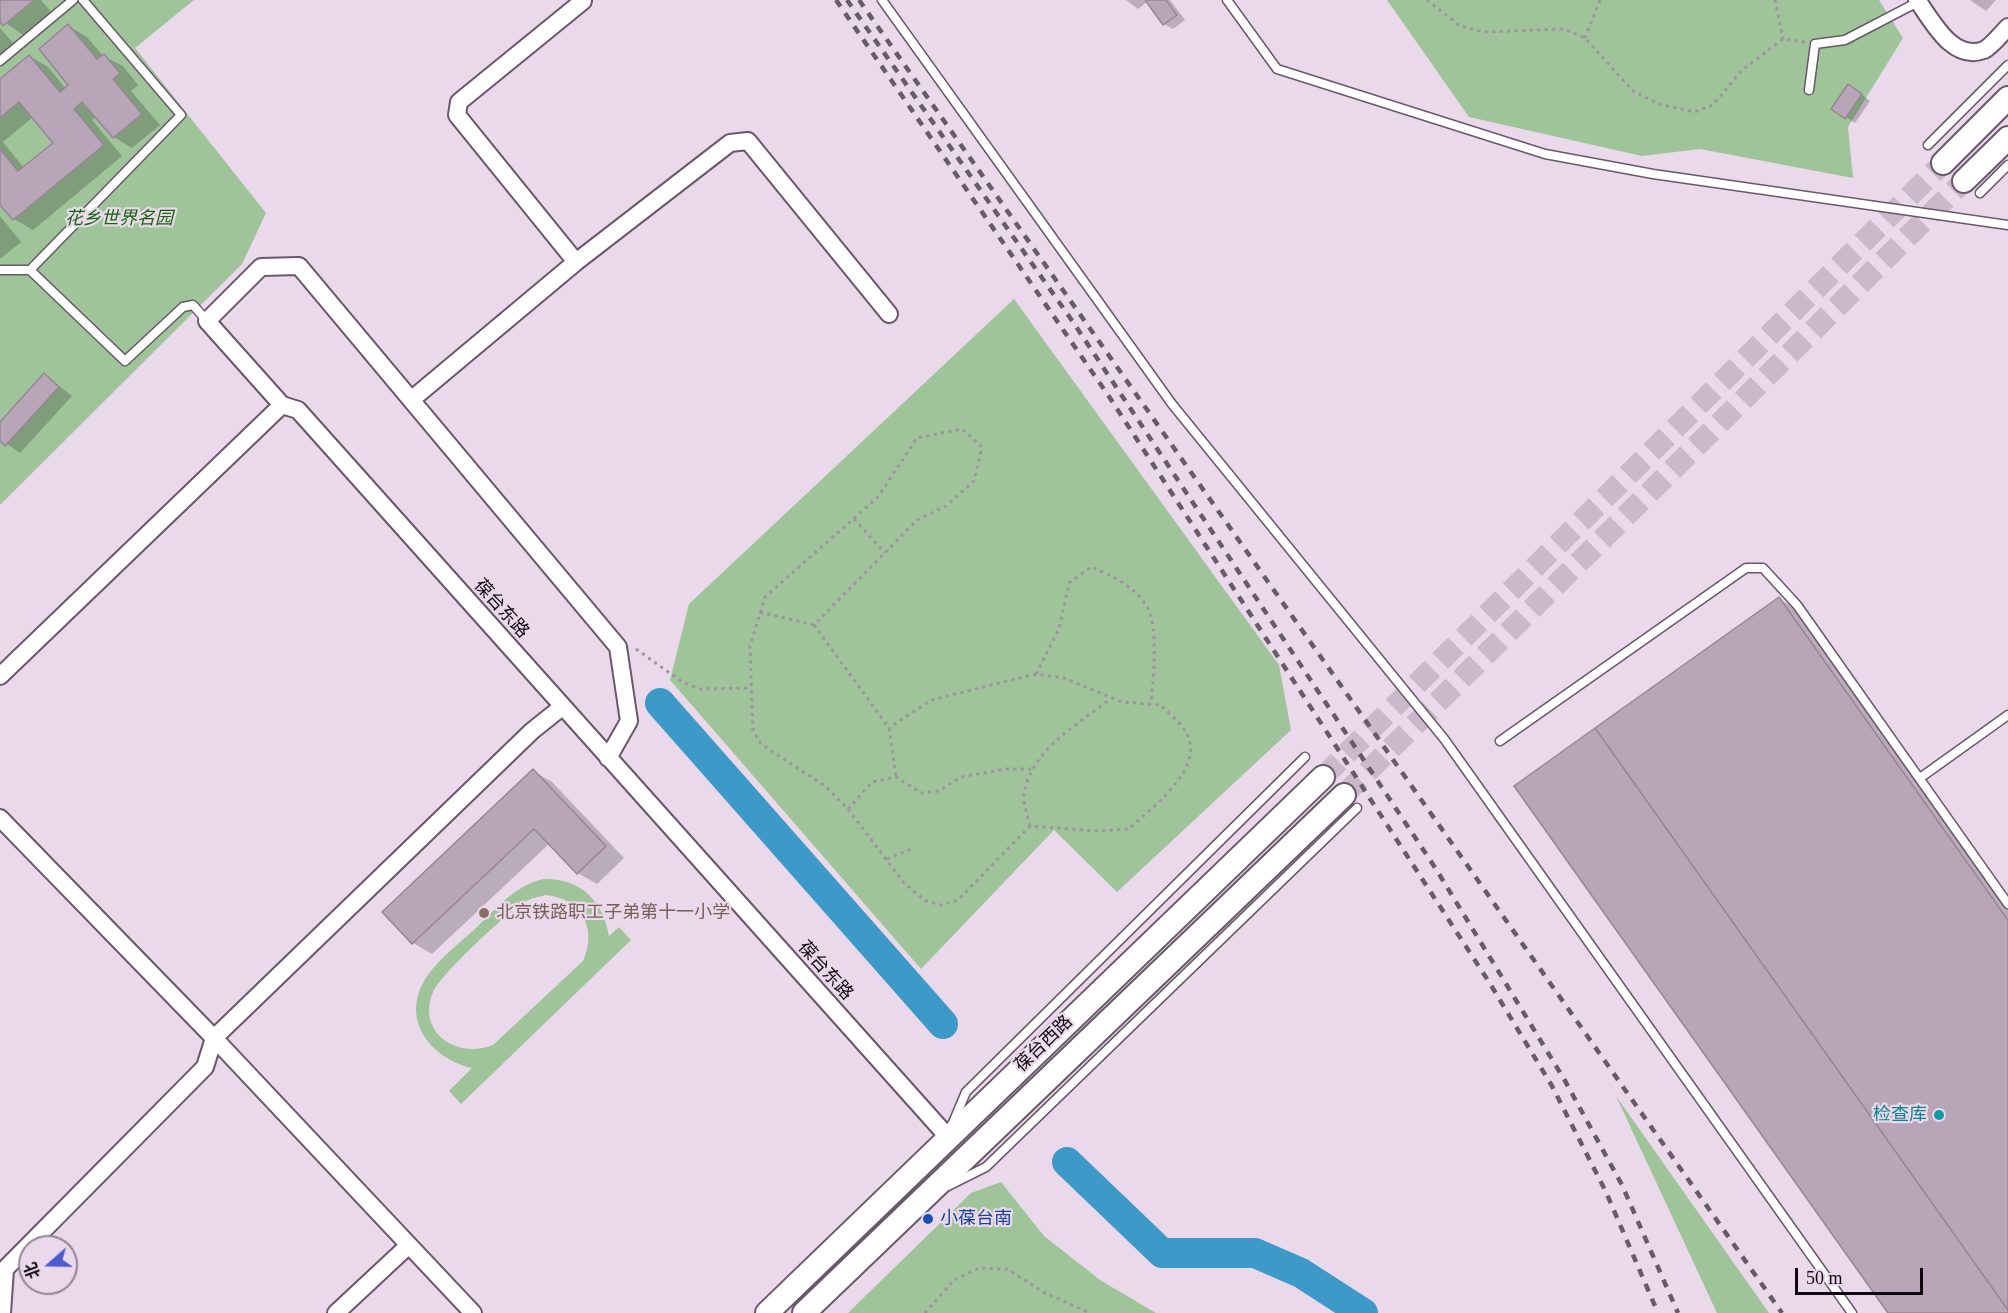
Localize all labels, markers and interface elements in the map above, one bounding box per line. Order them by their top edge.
park label: 花乡世界名园 [65,208,173,230]
street label: 葆台东路 [469,575,533,643]
place label: 北京铁路职工子弟第十一小学 [496,902,730,924]
marker: 北京铁路职工子弟第十一小学 [477,906,491,920]
street label: 葆台东路 [793,937,857,1005]
street label: 葆台西路 [1011,1011,1077,1077]
place label: 检查库 [1873,1104,1927,1126]
marker: 检查库 [1932,1108,1946,1122]
place label: 小葆台南 [940,1208,1012,1230]
marker: 小葆台南 [921,1212,935,1226]
north arrow [18,1235,78,1295]
scale bar [1798,1256,1926,1294]
text: 北 [22,1260,43,1281]
text: 50 m [1806,1268,1843,1288]

